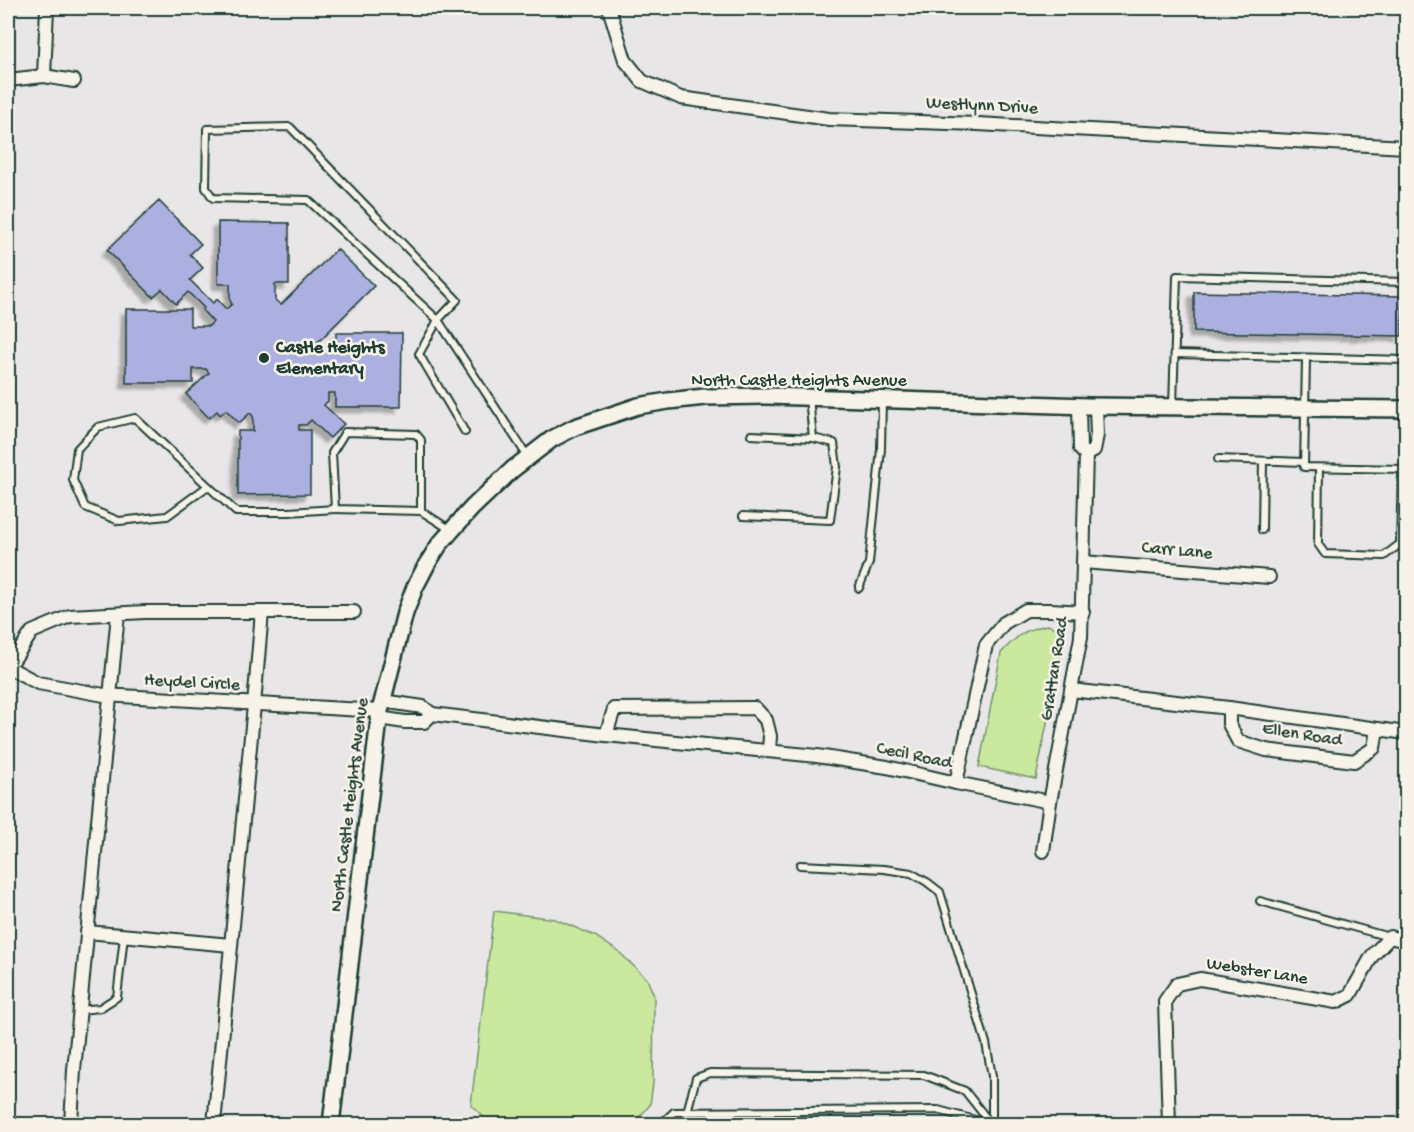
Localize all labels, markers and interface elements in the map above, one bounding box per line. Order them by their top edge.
street label: Westlynn Drive [926,93,1039,119]
place label: Castle Heights Elementary [275,338,386,380]
marker: Castle Heights Elementary [257,351,271,365]
street label: North Castle Heights Avenue [691,371,908,392]
street label: Carr Lane [1141,537,1214,565]
street label: Grattan Road [1036,614,1074,722]
street label: Heydel Circle [144,670,241,696]
street label: North Castle Heights Avenue [326,696,374,913]
street label: Ellen Road [1261,718,1345,752]
street label: Cecil Road [874,738,955,775]
street label: Webster Lane [1205,954,1310,990]

